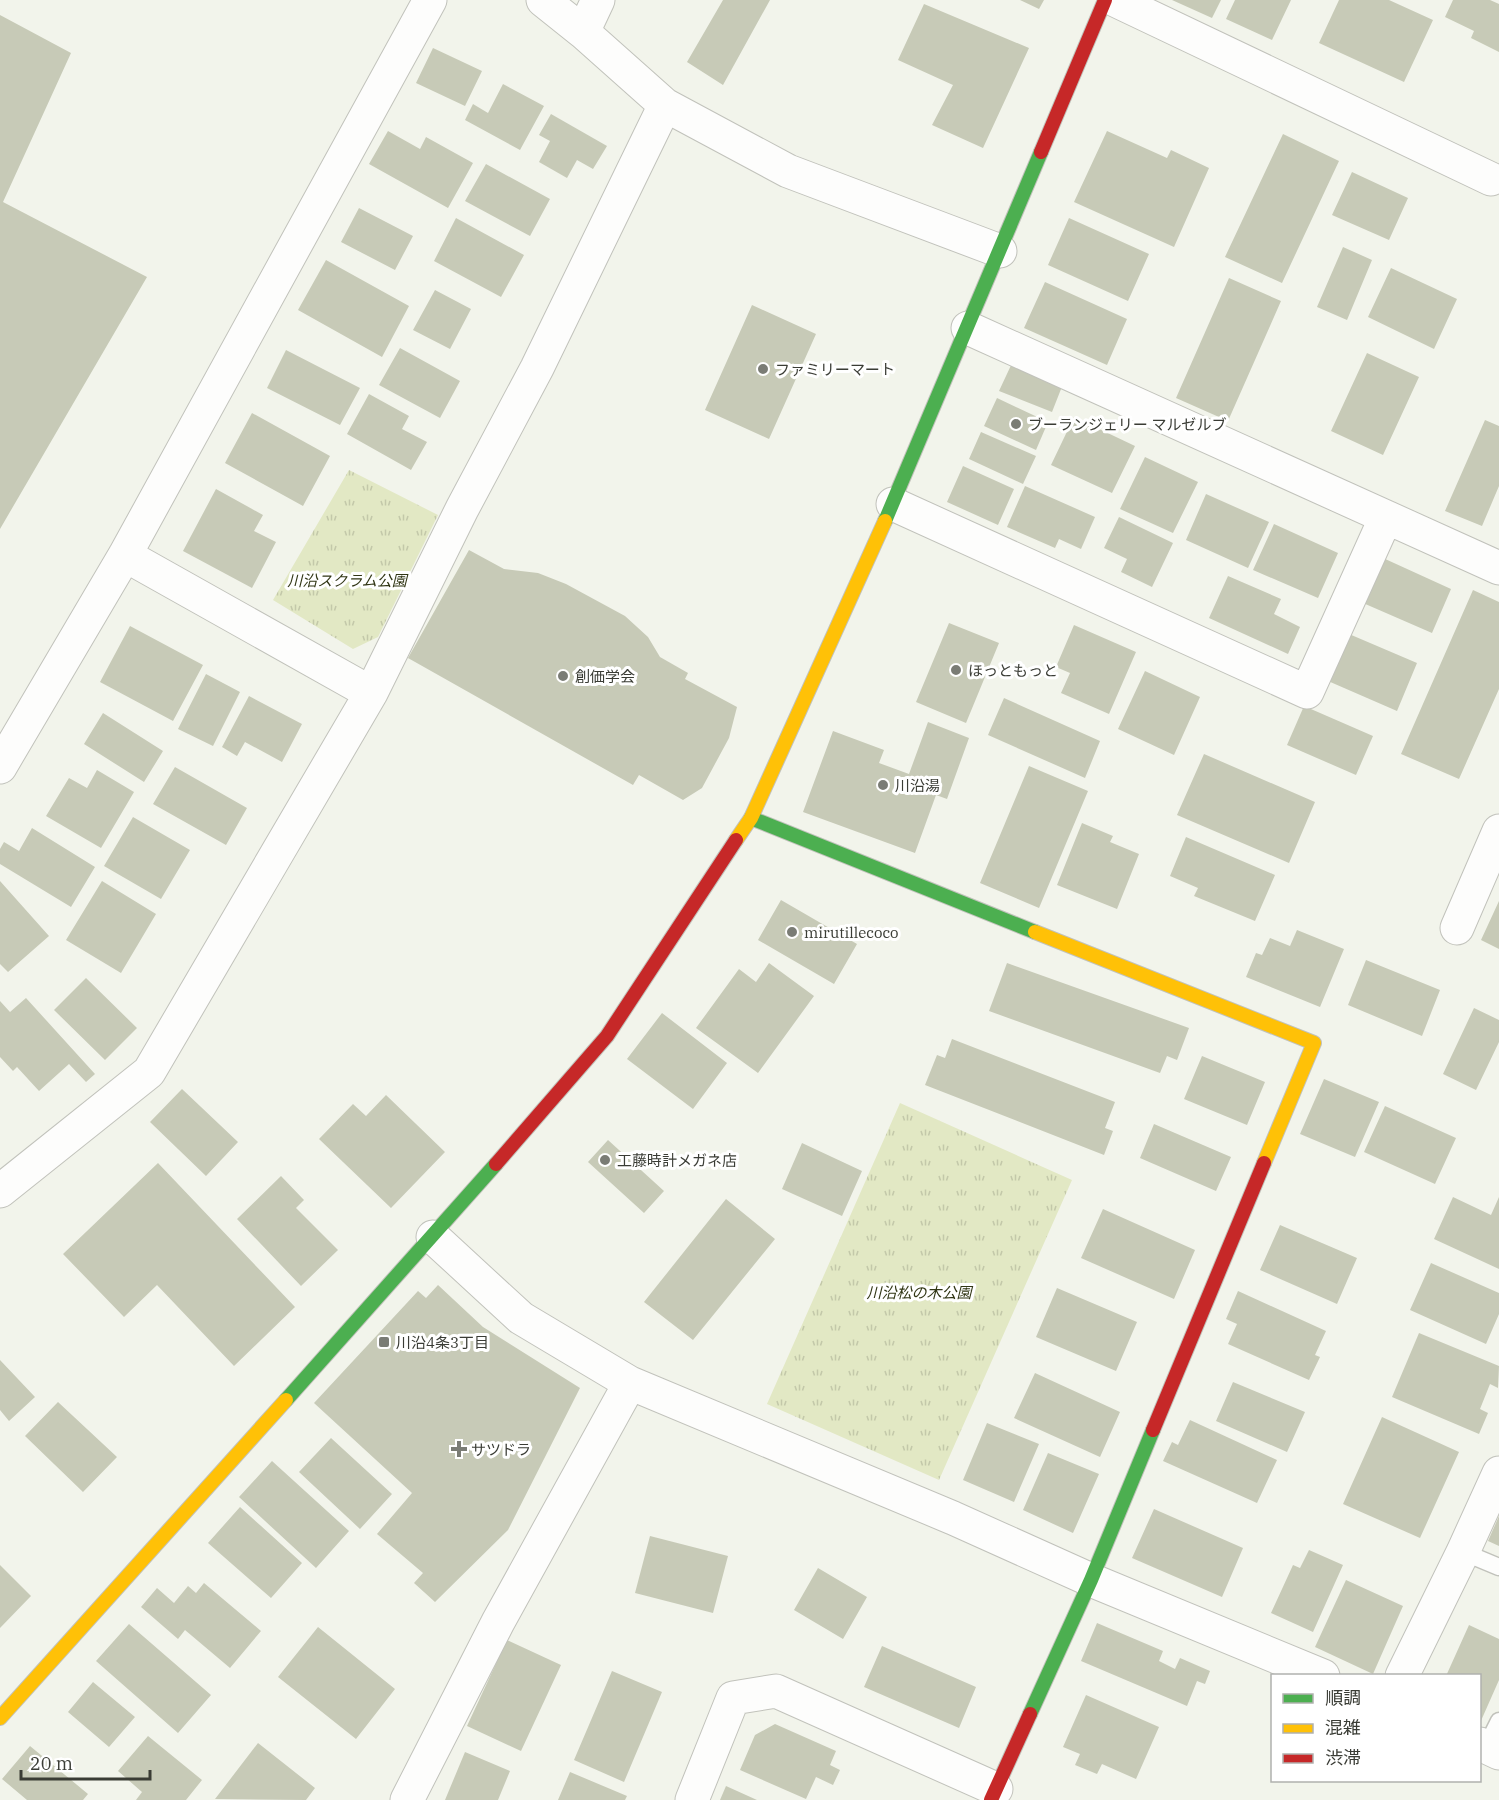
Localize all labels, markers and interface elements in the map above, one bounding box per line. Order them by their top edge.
place label: ファミリーマート [775,360,895,379]
marker: ファミリーマート [756,362,770,376]
place label: ブーランジェリー マルゼルブ [1028,415,1226,434]
marker: ブーランジェリー マルゼルブ [1009,417,1023,431]
park label: 川沿スクラム公園 [287,571,409,590]
place label: ほっともっと [968,661,1058,680]
marker: ほっともっと [949,663,963,677]
place label: 創価学会 [575,667,635,686]
marker: 創価学会 [556,669,570,683]
place label: 川沿湯 [895,776,940,795]
marker: 川沿湯 [876,778,890,792]
place label: mirutillecoco [804,923,899,942]
marker: mirutillecoco [785,925,799,939]
place label: 工藤時計メガネ店 [617,1151,737,1170]
marker: 工藤時計メガネ店 [598,1153,612,1167]
park label: 川沿松の木公園 [866,1283,973,1302]
place label: 川沿4条3丁目 [396,1333,489,1352]
marker: 川沿4条3丁目 [377,1335,391,1349]
place label: サツドラ [471,1440,531,1459]
marker: サツドラ [452,1442,466,1456]
legend [1271,1674,1481,1782]
text: 順調 [1325,1686,1361,1709]
text: 混雑 [1325,1716,1361,1739]
scale bar [21,1743,150,1781]
text: 渋滞 [1325,1746,1361,1769]
text: 20 m [30,1752,73,1775]

